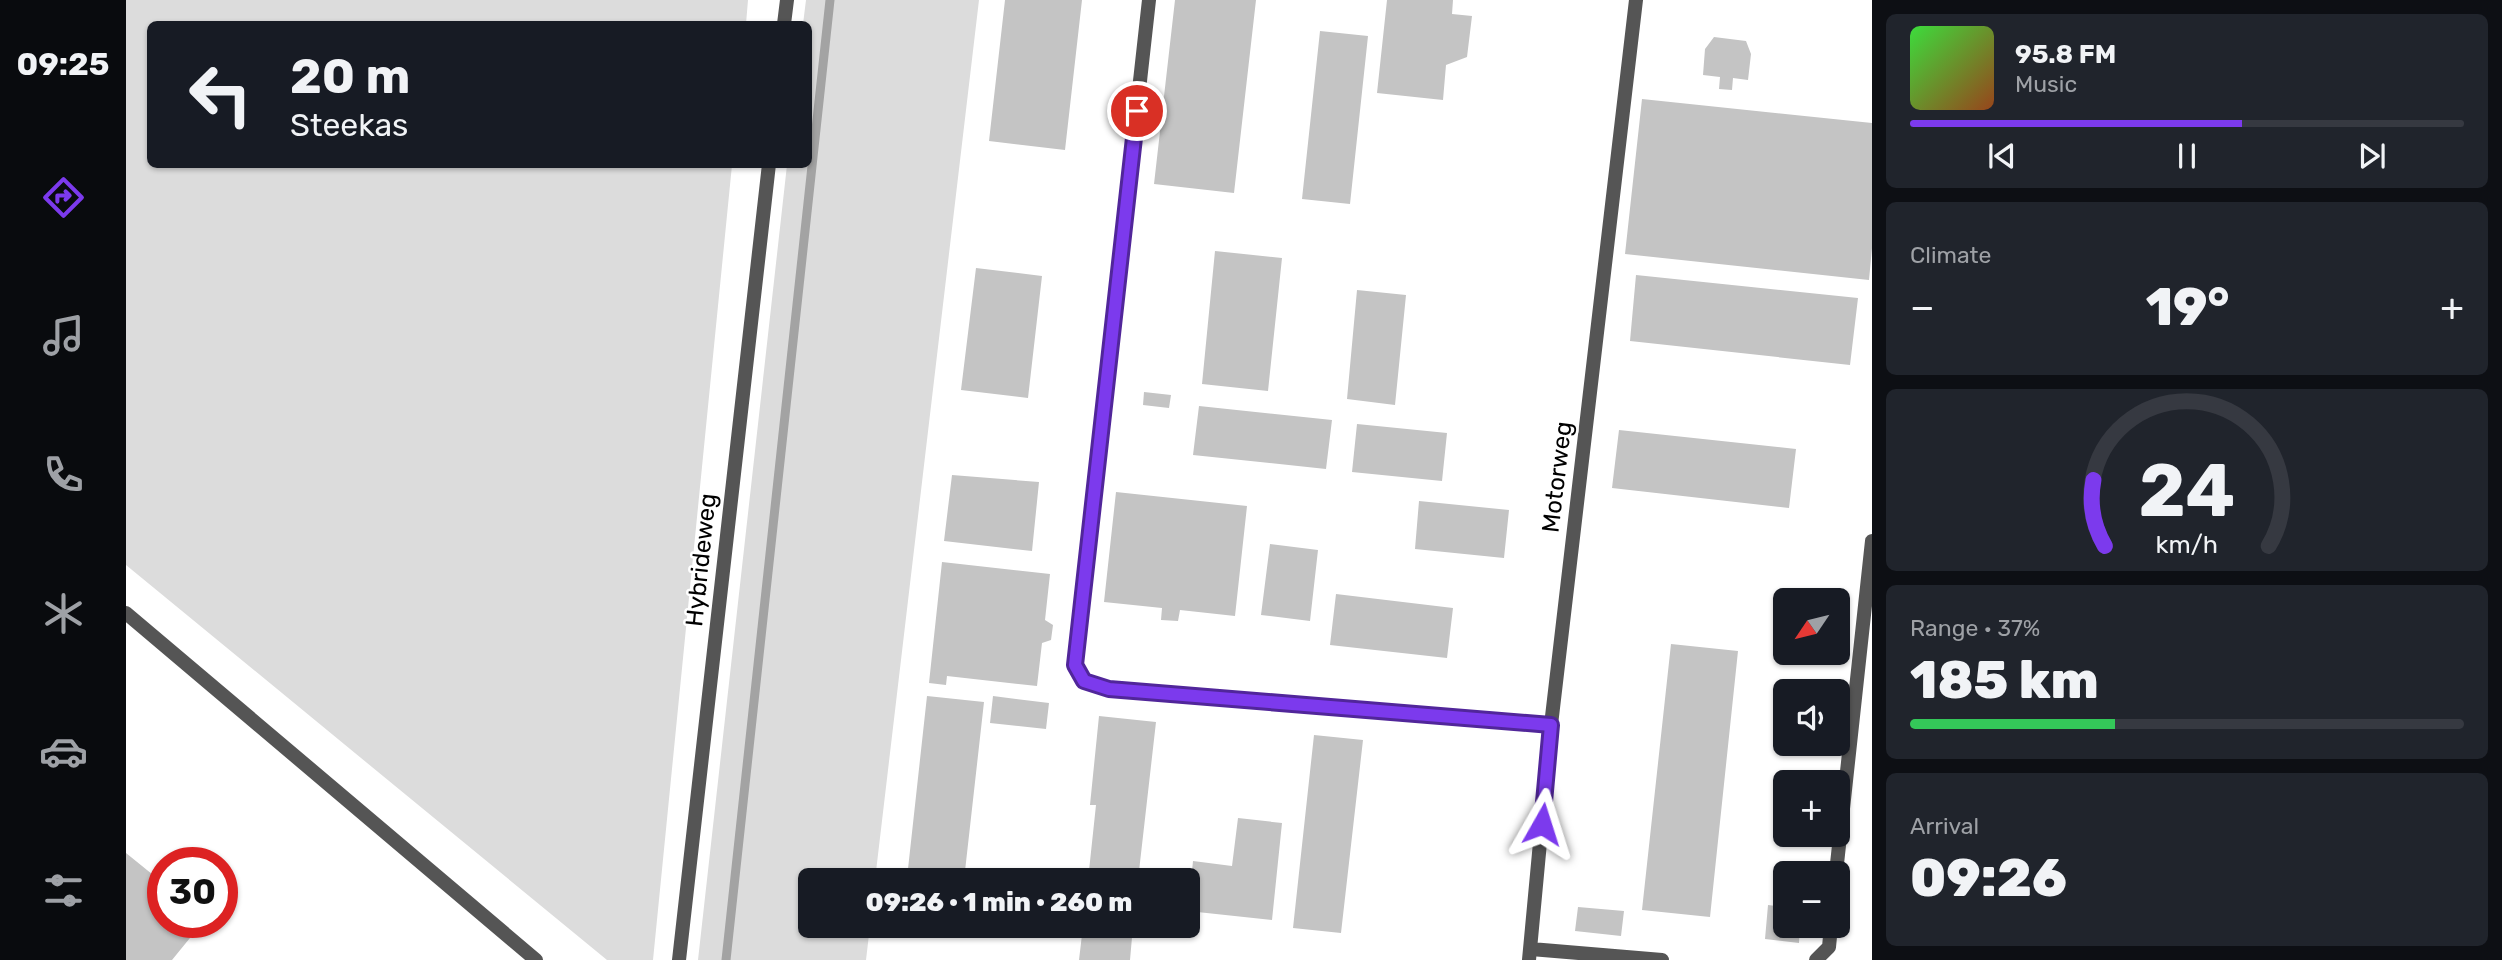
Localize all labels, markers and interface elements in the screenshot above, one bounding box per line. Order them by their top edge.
text: 95.8 FM [2015,39,2116,70]
text: 09:25 [16,45,110,83]
text: 20 m [290,47,411,105]
icon: left [175,49,266,140]
text: Music [2015,70,2077,98]
pin [1107,81,1167,141]
icon: arrive [1118,92,1156,130]
text: Steekas [290,106,408,144]
icon: previous [1983,137,2021,175]
icon: pause [2168,137,2206,175]
icon: next [2353,137,2391,175]
icon: directions [39,173,88,222]
text: Climate [1910,241,1991,269]
text: 19° [2146,276,2229,338]
text: − [1910,284,1935,330]
text: + [2440,284,2464,330]
icon: music [39,311,88,360]
street label: Motorweg [1536,420,1578,534]
text: 24 [2139,448,2235,534]
icon: phone [39,450,88,499]
street label: Hybrideweg [680,492,722,628]
text: km/h [2156,530,2218,559]
north arrow [1773,588,1850,665]
map controls [1773,588,1850,938]
icon: climate [39,589,88,638]
text: Range · 37% [1910,614,2040,642]
text: 185 km [1910,649,2099,711]
button: sound [1773,679,1850,756]
icon: car [39,727,88,776]
button: + [1773,770,1850,847]
position arrow [1505,787,1579,861]
text: Arrival [1910,812,1979,840]
speed limit sign: 30 [147,847,238,938]
text: 09:26 [1910,847,2067,909]
button: − [1773,861,1850,938]
icon: filters [39,866,88,915]
text: 09:26 · 1 min · 260 m [866,887,1132,918]

